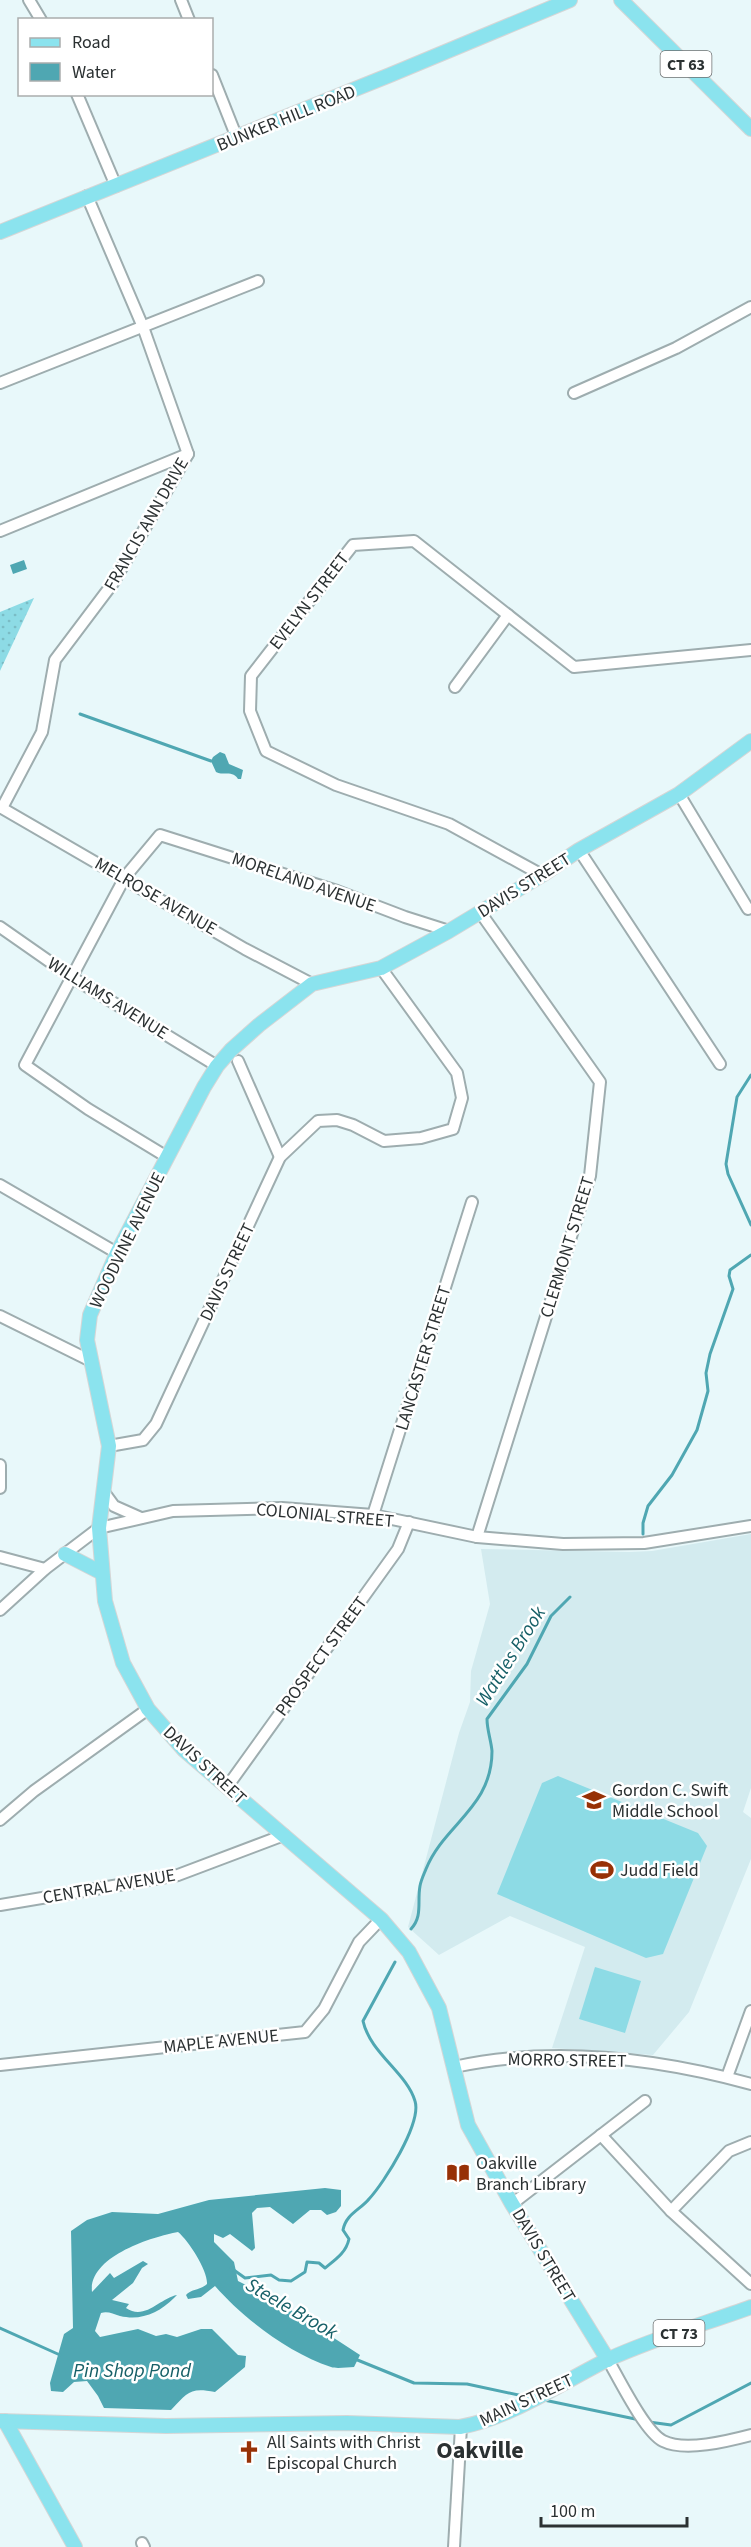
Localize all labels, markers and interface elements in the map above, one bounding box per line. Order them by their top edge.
legend [18,18,213,96]
text: Road [72,30,111,55]
road number: CT 63 [660,51,712,77]
text: Water [72,60,116,85]
street label: BUNKER HILL ROAD [213,79,359,158]
street label: FRANCIS ANN DRIVE [98,453,195,596]
street label: EVELYN STREET [263,547,356,655]
street label: MORELAND AVENUE [229,846,379,919]
street label: DAVIS STREET [473,847,576,924]
street label: MELROSE AVENUE [90,851,221,942]
street label: WILLIAMS AVENUE [43,951,173,1046]
street label: WOODVINE AVENUE [84,1168,171,1312]
street label: CLERMONT STREET [534,1173,601,1321]
street label: DAVIS STREET [194,1219,261,1325]
street label: LANCASTER STREET [390,1282,457,1434]
street label: COLONIAL STREET [255,1497,395,1534]
street label: PROSPECT STREET [269,1591,374,1721]
water label: Wattles Brook [469,1601,553,1712]
street label: DAVIS STREET [158,1720,252,1811]
place label: Gordon C. Swift Middle School [612,1778,728,1824]
school or university icon: Gordon C. Swift Middle School [581,1787,607,1813]
sports icon: Judd Field [589,1857,615,1883]
place label: Judd Field [620,1858,699,1883]
street label: CENTRAL AVENUE [41,1863,177,1910]
street label: MAPLE AVENUE [162,2023,280,2060]
street label: MORRO STREET [507,2047,627,2074]
place label: Oakville Branch Library [476,2151,587,2197]
library icon: Oakville Branch Library [445,2160,471,2186]
street label: DAVIS STREET [506,2204,582,2307]
water label: Steele Brook [240,2271,343,2347]
road number: CT 73 [654,2320,704,2346]
water label: Pin Shop Pond [73,2357,192,2385]
street label: MAIN STREET [475,2368,577,2433]
place label: All Saints with Christ Episcopal Church [267,2430,420,2476]
district label: Oakville [436,2433,524,2468]
church icon: All Saints with Christ Episcopal Church [236,2439,262,2465]
scale bar [541,2490,686,2528]
text: 100 m [550,2499,595,2524]

